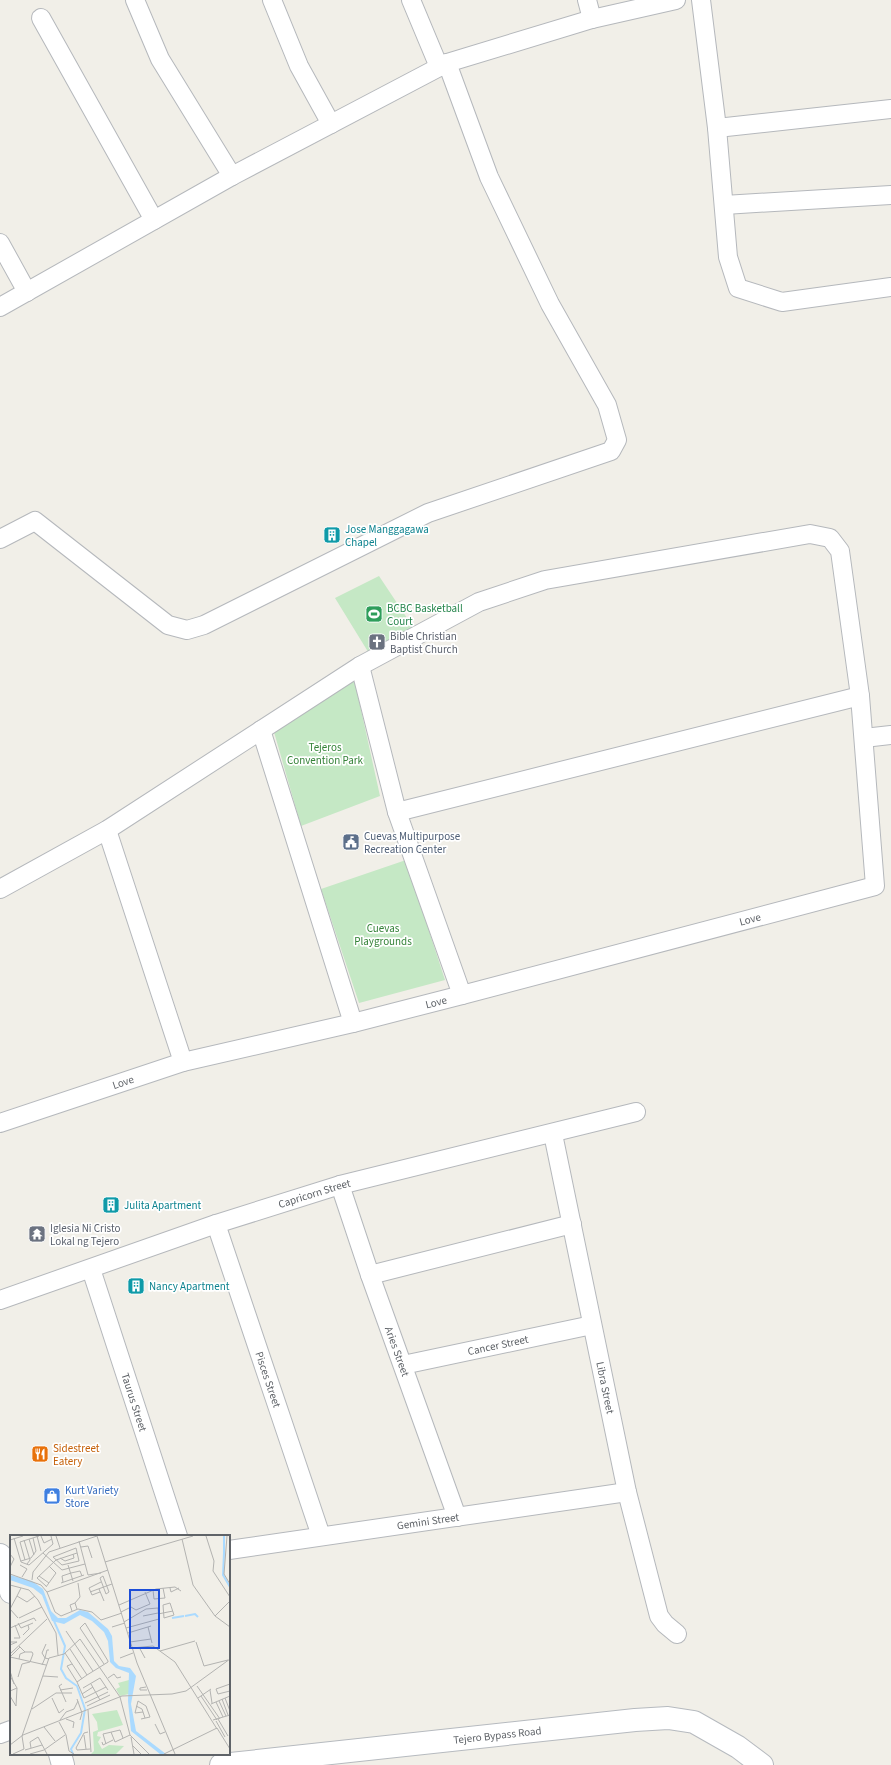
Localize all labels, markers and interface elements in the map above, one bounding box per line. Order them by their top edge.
place label: Jose Manggagawa Chapel [345,522,429,550]
building icon: Jose Manggagawa Chapel [322,525,342,545]
place label: BCBC Basketball Court [387,601,463,629]
sports icon: BCBC Basketball Court [364,604,384,624]
place label: Bible Christian Baptist Church [390,629,458,657]
church icon: Bible Christian Baptist Church [367,632,387,652]
park label: Tejeros Convention Park [287,740,364,768]
place label: Cuevas Multipurpose Recreation Center [364,829,461,857]
public building icon: Cuevas Multipurpose Recreation Center [341,832,361,852]
street label: Love [738,909,763,930]
park label: Cuevas Playgrounds [354,921,412,949]
street label: Love [424,992,449,1012]
street label: Love [110,1072,136,1093]
street label: Capricorn Street [276,1176,352,1212]
building icon: Julita Apartment [101,1195,121,1215]
place label: Julita Apartment [124,1198,202,1213]
place label: Iglesia Ni Cristo Lokal ng Tejero [50,1221,121,1249]
temple icon: Iglesia Ni Cristo Lokal ng Tejero [27,1224,47,1244]
building icon: Nancy Apartment [126,1276,146,1296]
place label: Nancy Apartment [149,1279,230,1294]
street label: Aries Street [381,1324,413,1379]
street label: Cancer Street [466,1332,530,1359]
street label: Pisces Street [251,1350,284,1410]
street label: Libra Street [592,1360,618,1416]
street label: Taurus Street [117,1371,151,1434]
place label: Sidestreet Eatery [53,1441,100,1469]
restaurant icon: Sidestreet Eatery [30,1444,50,1464]
place label: Kurt Variety Store [65,1483,119,1511]
shop icon: Kurt Variety Store [42,1486,62,1506]
street label: Gemini Street [396,1510,460,1533]
inset map [10,1535,230,1755]
street label: Tejero Bypass Road [453,1723,542,1748]

